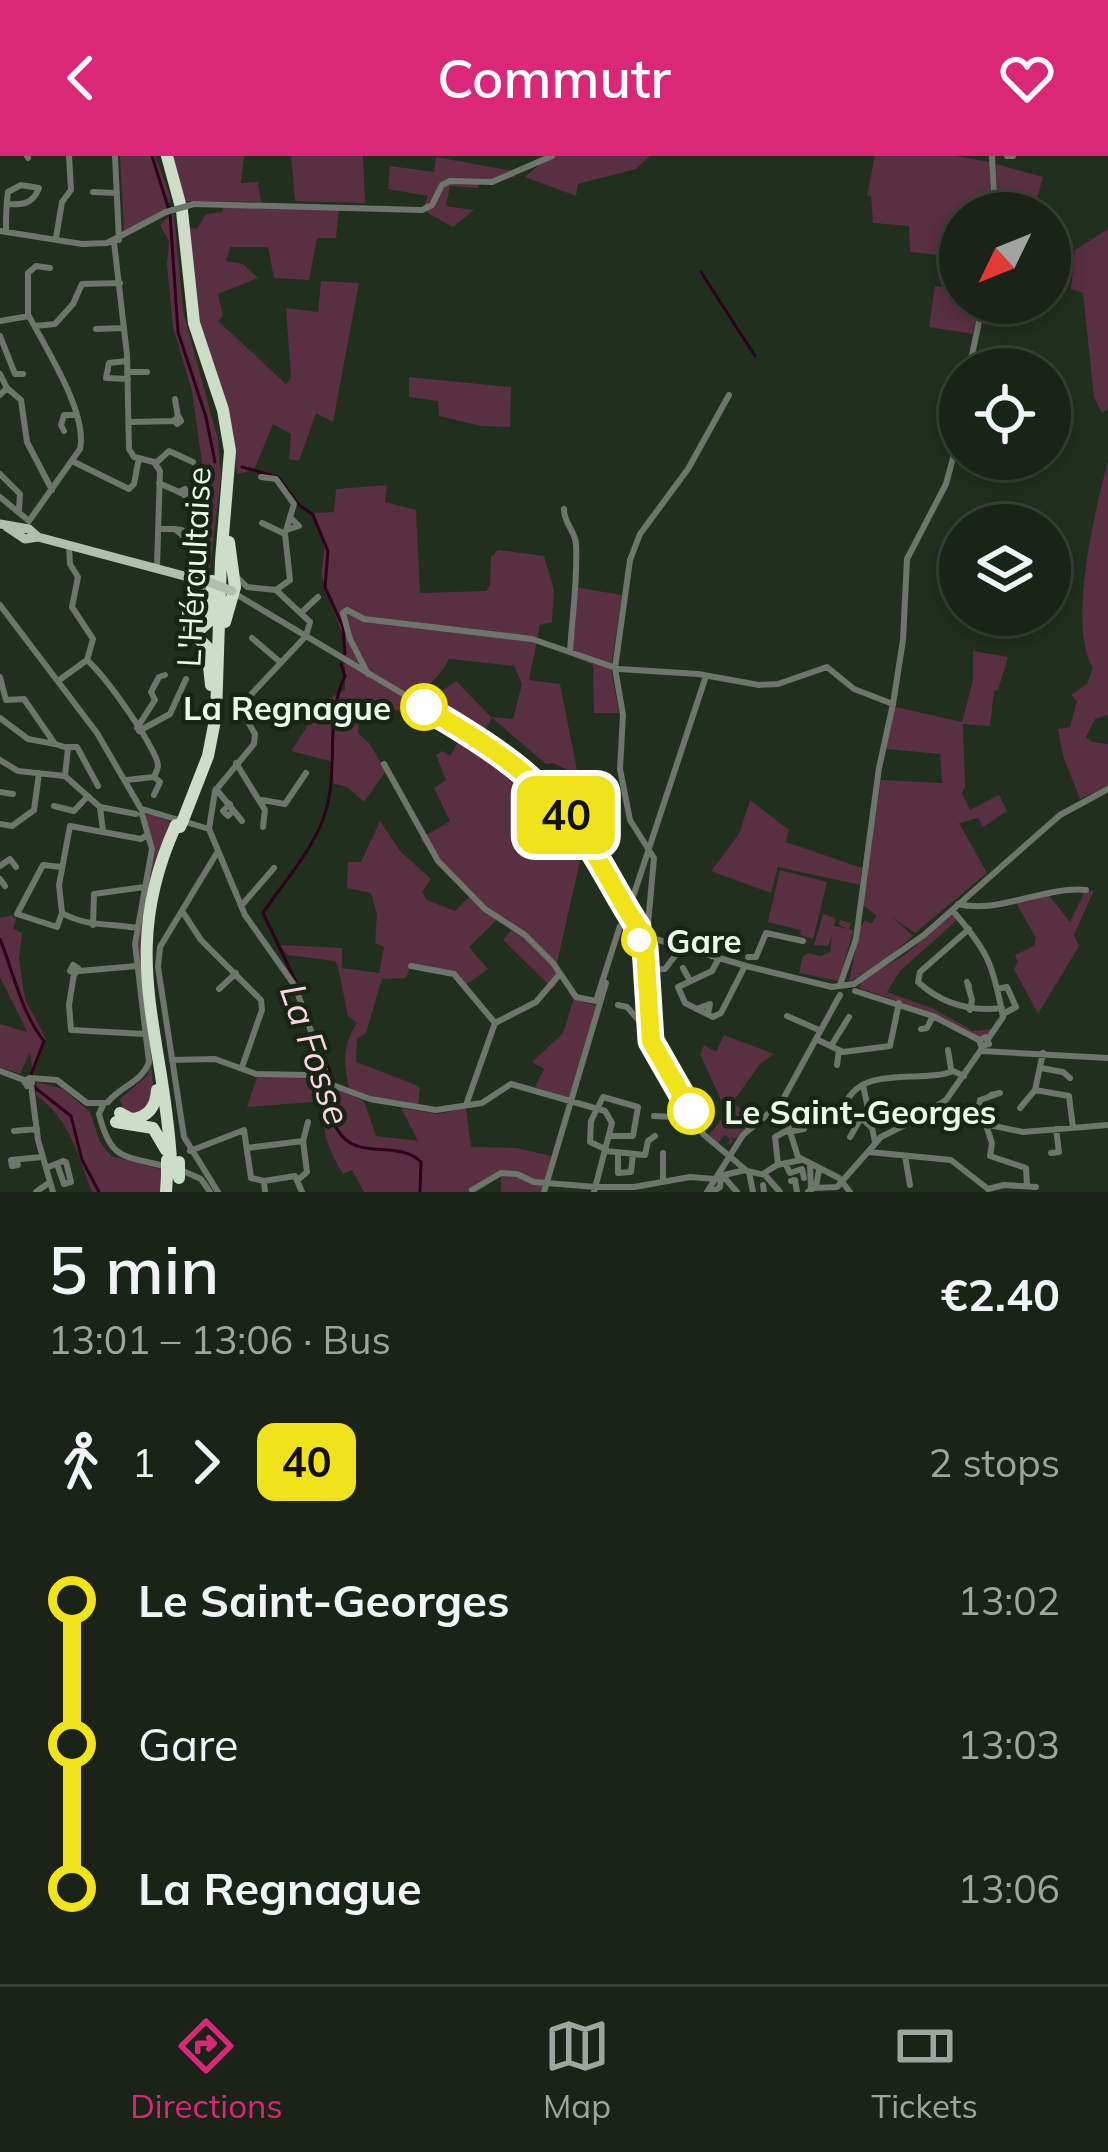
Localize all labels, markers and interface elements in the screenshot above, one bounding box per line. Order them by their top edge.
text: Commutr [437,44,671,112]
icon: back [48,45,114,111]
icon: heart [994,45,1060,111]
north arrow [939,192,1071,324]
map controls [939,192,1071,636]
button: locate [939,348,1071,480]
street label: L'Héraultaise [167,466,219,668]
button: layers [939,504,1071,636]
marker: La Regnague [402,685,446,729]
place label: La Regnague [183,687,391,728]
line badge: 40 [512,776,620,854]
text: 40 [541,788,591,841]
place label: Gare [666,920,742,961]
marker: Gare [623,924,655,956]
water label: La Fosse [271,978,361,1130]
marker: Le Saint-Georges [669,1089,713,1133]
place label: Le Saint-Georges [724,1091,996,1132]
text: 5 min [48,1228,219,1311]
text: €2.40 [941,1266,1060,1322]
text: 13:01 – 13:06 · Bus [48,1315,391,1364]
icon: walk [48,1429,114,1495]
icon: forward [173,1429,239,1495]
text: 40 [281,1435,332,1488]
text: 1 [132,1438,155,1487]
text: 2 stops [929,1438,1060,1487]
text: Le Saint-Georges [138,1572,509,1628]
text: 13:02 [958,1576,1060,1625]
text: Gare [138,1716,238,1772]
text: 13:03 [958,1720,1060,1769]
text: La Regnague [138,1860,422,1916]
text: 13:06 [958,1864,1060,1913]
tab: Directions [130,2013,283,2126]
tab: Map [543,2013,611,2126]
tab: Tickets [871,2013,978,2126]

